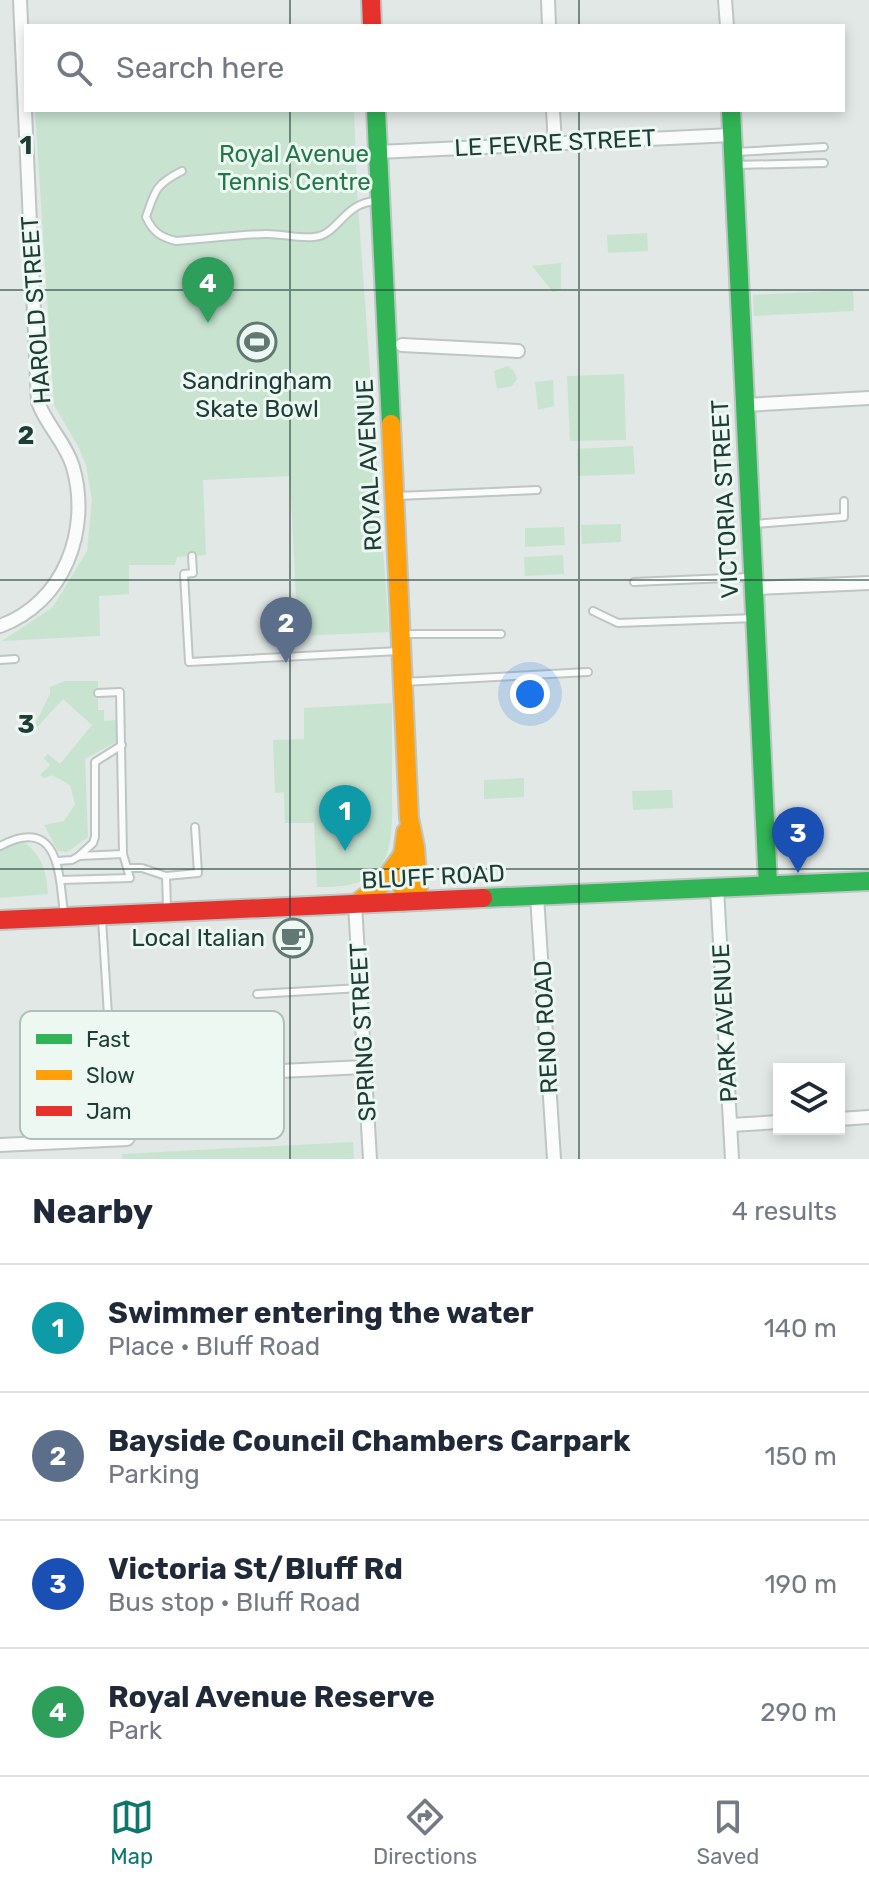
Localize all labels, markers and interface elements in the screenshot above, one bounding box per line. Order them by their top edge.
search box [24,24,845,112]
icon: search [52,46,96,90]
text: Search here [116,50,284,86]
street label: LE FEVRE STREET [454,124,656,162]
text: 1 [20,130,32,161]
park label: Royal Avenue Tennis Centre [217,140,371,196]
street label: HAROLD STREET [15,215,57,405]
pin: 4 [182,257,234,323]
sports icon: Sandringham Skate Bowl [236,321,278,363]
place label: Sandringham Skate Bowl [182,367,332,423]
street label: ROYAL AVENUE [351,378,387,552]
street label: VICTORIA STREET [706,399,744,599]
text: 2 [18,420,34,451]
pin: 2 [260,597,312,663]
your location [510,674,550,714]
text: 3 [17,709,35,740]
pin: 1 [319,785,371,851]
pin: 3 [772,807,824,873]
street label: BLUFF ROAD [360,859,506,895]
cafe icon: Local Italian [272,917,314,959]
place label: Local Italian [131,924,265,952]
street label: SPRING STREET [344,942,382,1122]
street label: PARK AVENUE [707,943,743,1103]
street label: RENO ROAD [529,960,563,1094]
legend [20,1011,284,1139]
text: Fast [86,1026,131,1053]
text: Slow [86,1062,135,1089]
map controls [773,1063,845,1135]
button: layers [773,1063,845,1135]
text: Jam [86,1098,132,1125]
text: Nearby [32,1191,153,1232]
text: 4 results [732,1196,837,1227]
text: Swimmer entering the water [108,1295,534,1331]
text: 1 [52,1313,64,1344]
text: 140 m [764,1313,837,1344]
text: Place · Bluff Road [108,1331,320,1362]
text: Bayside Council Chambers Carpark [108,1423,630,1459]
text: 2 [50,1441,66,1472]
text: 150 m [764,1441,837,1472]
text: Parking [108,1459,200,1490]
text: Victoria St/Bluff Rd [108,1551,403,1587]
text: 3 [49,1569,67,1600]
text: 190 m [764,1569,837,1600]
text: Bus stop · Bluff Road [108,1587,361,1618]
text: Royal Avenue Reserve [108,1679,435,1715]
text: 4 [49,1697,67,1728]
text: 290 m [760,1697,837,1728]
text: Park [108,1715,162,1746]
tab: Map [110,1795,154,1870]
tab: Directions [373,1795,477,1870]
tab: Saved [697,1795,759,1870]

